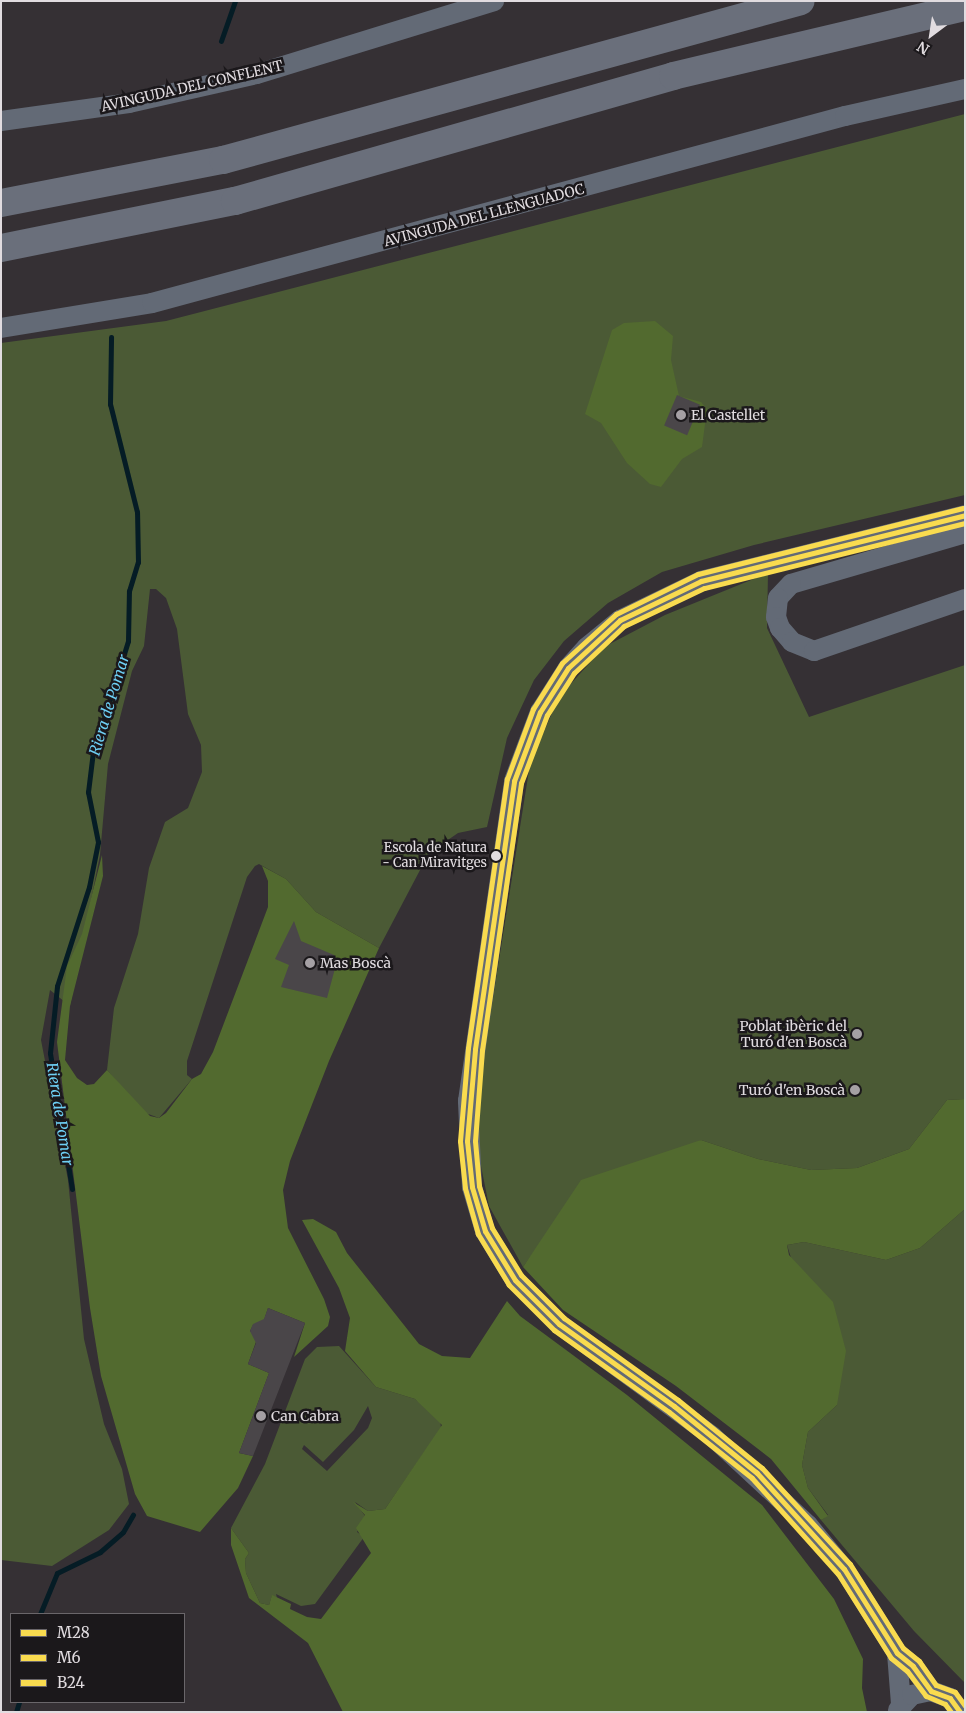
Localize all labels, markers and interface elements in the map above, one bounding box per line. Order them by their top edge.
north arrow [906,10,956,60]
text: N [914,37,933,58]
street label: AVINGUDA DEL CONFLENT [100,57,284,115]
street label: AVINGUDA DEL LLENGUADOC [382,180,586,250]
place label: El Castellet [691,407,765,423]
marker: El Castellet [675,409,687,421]
water label: Riera de Pomar [85,653,133,757]
place label: Escola de Natura - Can Miravitges [382,841,487,872]
marker: Escola de Natura - Can Miravitges [491,851,501,861]
place label: Mas Boscà [320,955,391,971]
marker: Mas Boscà [304,957,316,969]
place label: Poblat ibèric del Turó d'en Boscà [740,1018,847,1050]
marker: Poblat ibèric del Turó d'en Boscà [851,1028,863,1040]
water label: Riera de Pomar [43,1061,77,1167]
place label: Turó d'en Boscà [739,1082,845,1098]
marker: Turó d'en Boscà [849,1084,861,1096]
place label: Can Cabra [271,1408,339,1424]
marker: Can Cabra [255,1410,267,1422]
legend [10,1613,185,1703]
text: M28 [57,1623,90,1642]
text: M6 [57,1648,81,1667]
text: B24 [57,1673,85,1692]

